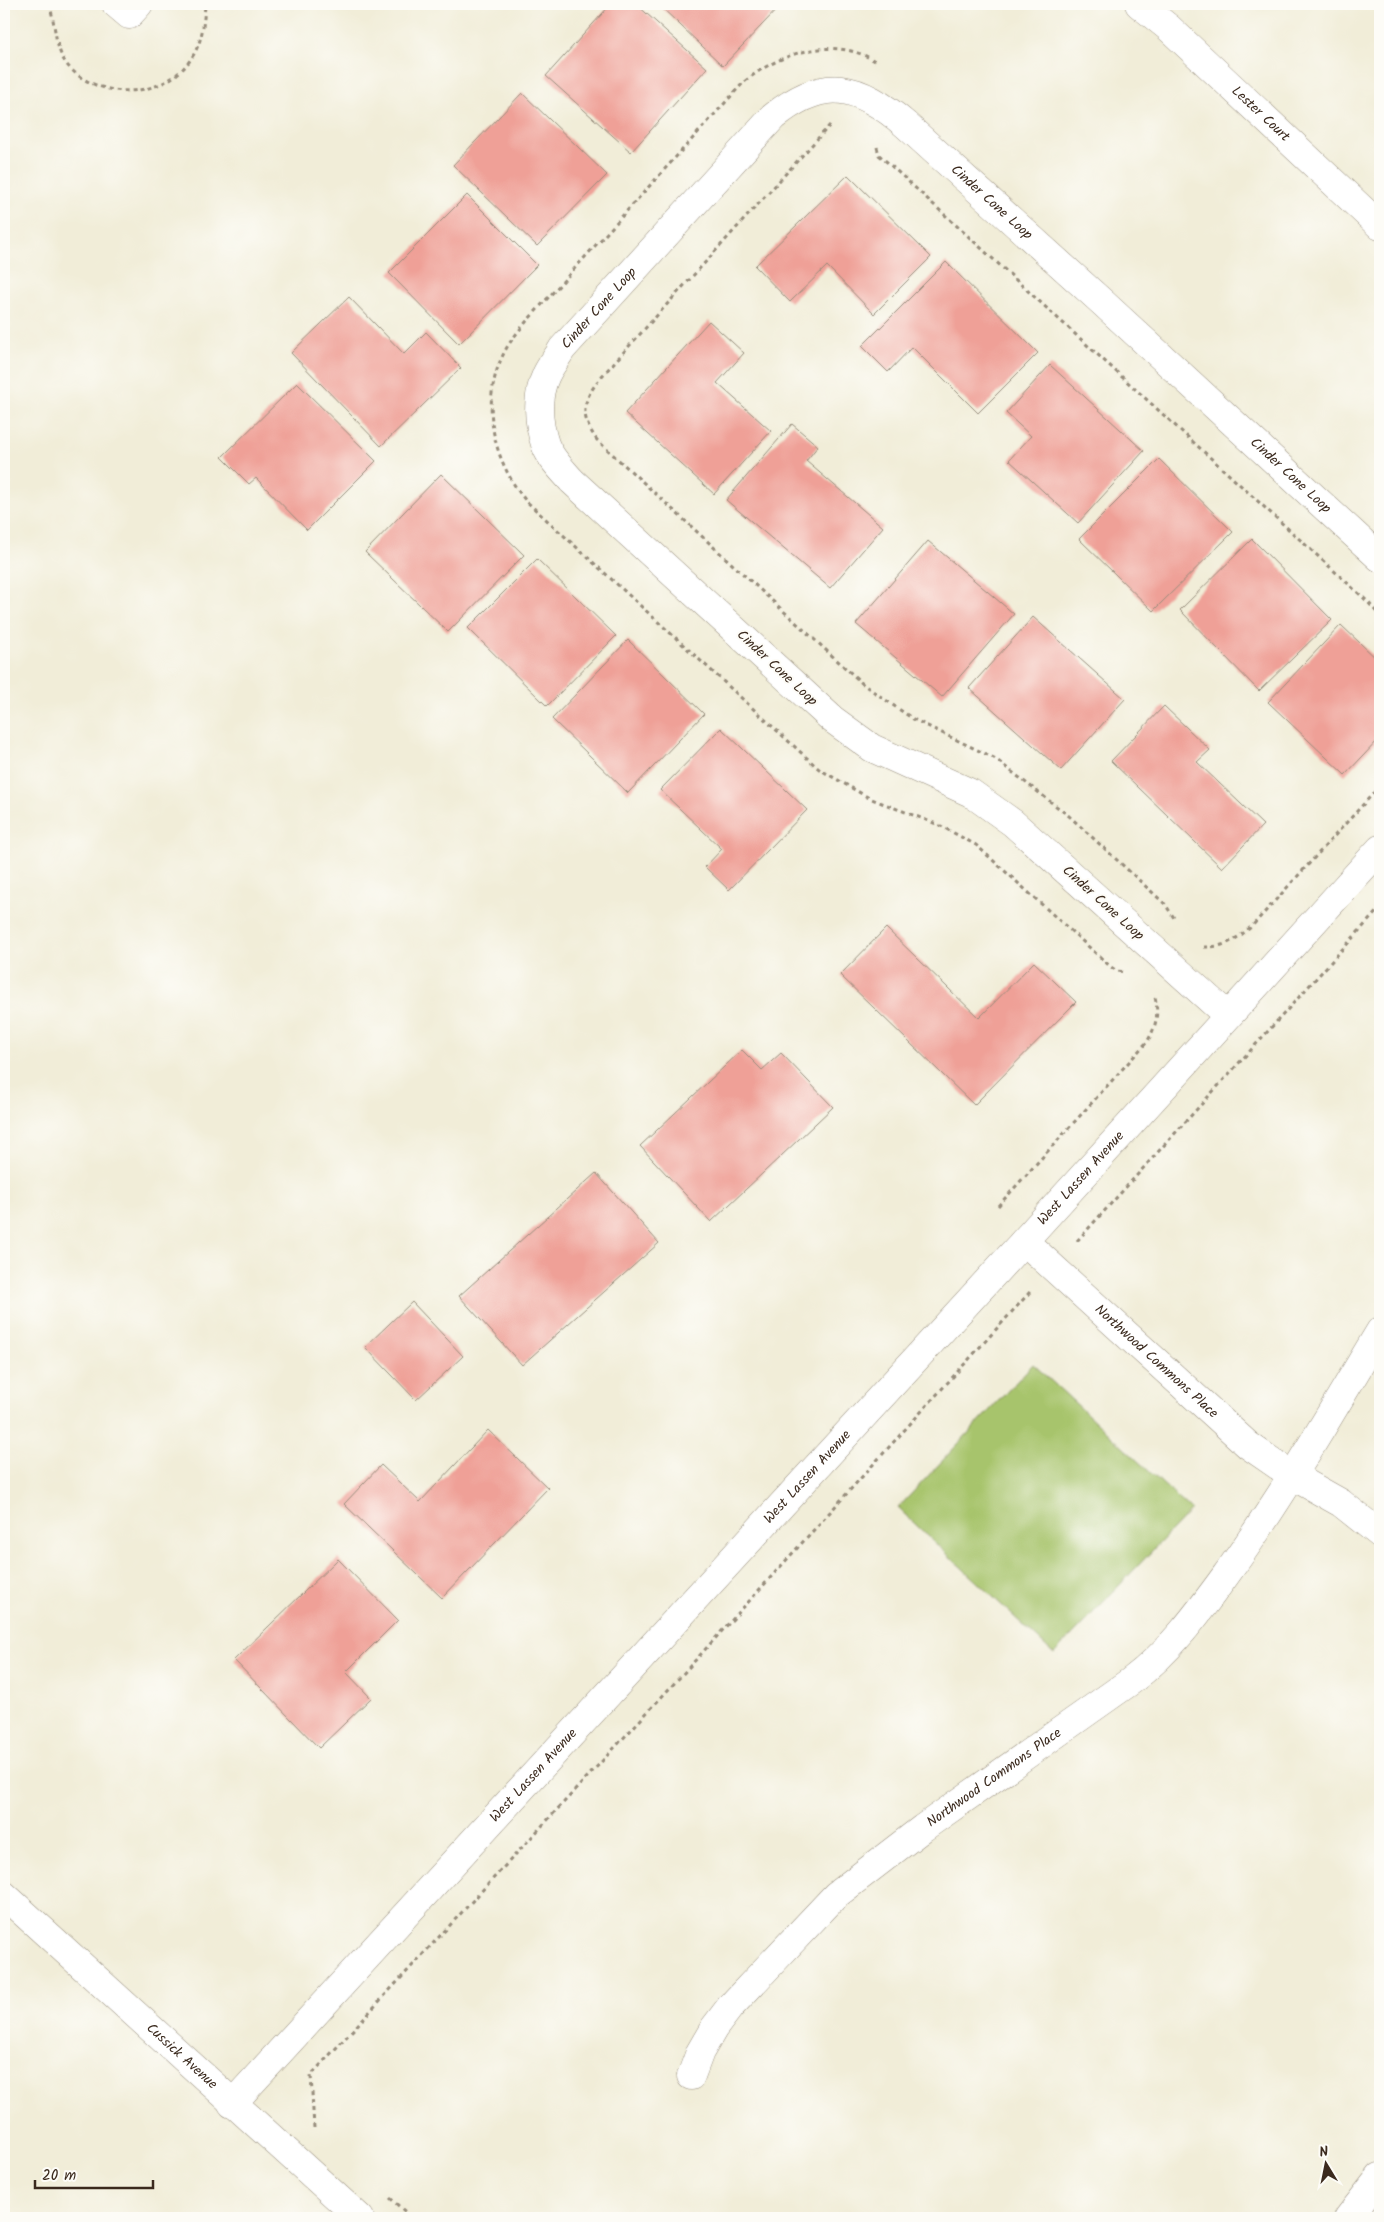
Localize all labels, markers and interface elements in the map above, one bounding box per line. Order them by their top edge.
street label: Lester Court [1226,81,1295,147]
street label: Cinder Cone Loop [946,159,1038,245]
street label: Cinder Cone Loop [556,262,642,354]
street label: Cinder Cone Loop [1245,432,1336,519]
street label: Cinder Cone Loop [732,625,823,712]
street label: Cinder Cone Loop [1057,860,1149,946]
street label: West Lassen Avenue [1032,1126,1130,1231]
street label: Northwood Commons Place [1089,1299,1224,1424]
street label: West Lassen Avenue [758,1424,857,1529]
street label: Northwood Commons Place [922,1722,1067,1833]
street label: West Lassen Avenue [485,1723,583,1827]
street label: Cussick Avenue [141,2018,223,2095]
north arrow [1302,2140,1352,2190]
text: N [1318,2141,1330,2164]
scale bar [35,2157,152,2189]
text: 20 m [42,2164,76,2188]

